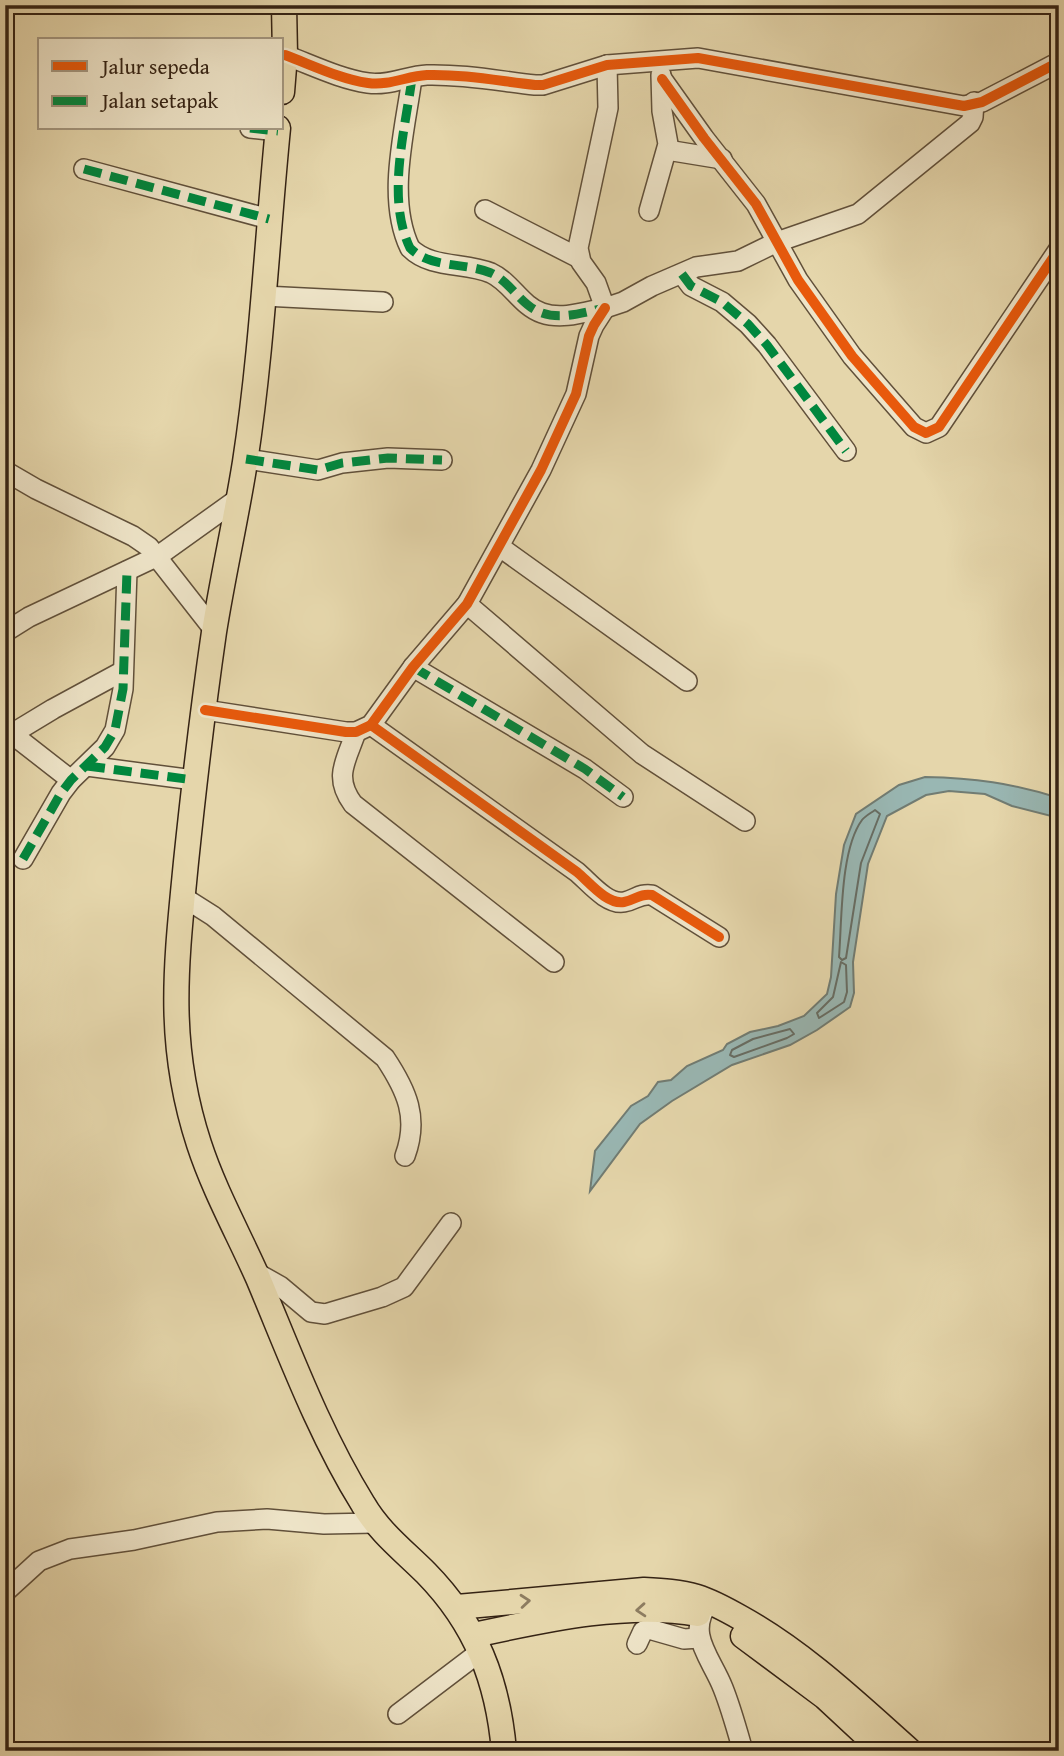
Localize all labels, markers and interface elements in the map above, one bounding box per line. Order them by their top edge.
legend [38,38,284,130]
text: Jalur sepeda [99,51,210,82]
text: Jalan setapak [99,85,219,116]
one-way arrow [519,1594,530,1609]
one-way arrow [635,1602,646,1617]

